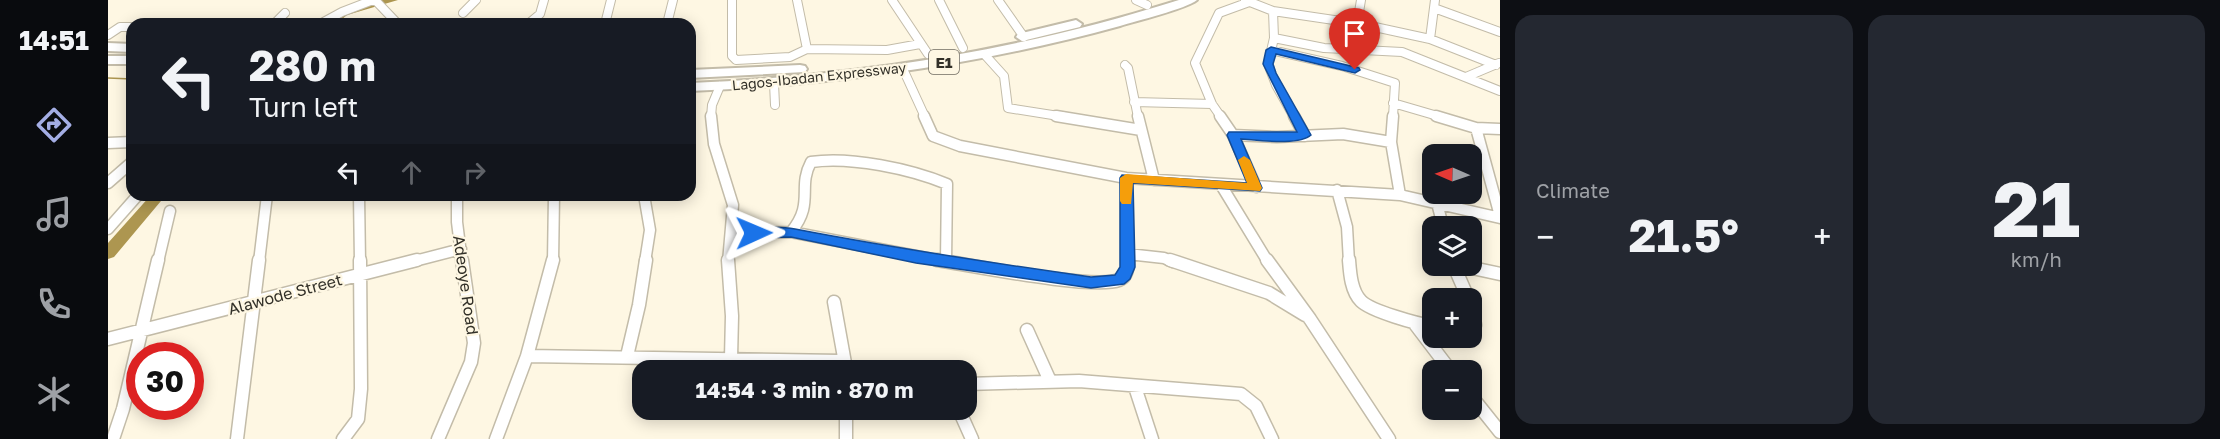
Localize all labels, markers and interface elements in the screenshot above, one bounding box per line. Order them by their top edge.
pin [1329,8,1380,70]
icon: arrive [1338,17,1371,50]
text: 14:51 [19,24,89,56]
text: 280 m [249,40,376,90]
icon: left [150,42,228,120]
road number: E1 [929,50,959,74]
street label: Lagos-Ibadan Expressway [731,58,907,94]
text: Turn left [249,91,358,123]
icon: directions [33,104,75,146]
north arrow [1422,144,1482,204]
map controls [1422,144,1482,420]
icon: left [332,156,365,189]
icon: ahead [395,156,428,189]
icon: right [458,156,491,189]
text: 21 [1992,161,2080,254]
text: Climate [1536,178,1610,202]
icon: music [33,193,75,235]
position arrow [722,201,786,265]
text: 21.5° [1629,208,1739,262]
button: layers [1422,216,1482,276]
text: − [1536,217,1554,256]
text: + [1813,217,1832,256]
street label: Adeoye Road [449,234,483,336]
text: km/h [2011,247,2062,271]
street label: Alawode Street [226,269,344,319]
icon: phone [33,283,75,325]
button: + [1422,288,1482,348]
speed limit sign: 30 [126,342,204,420]
button: − [1422,360,1482,420]
icon: climate [33,373,75,415]
text: 14:54 · 3 min · 870 m [696,376,914,403]

